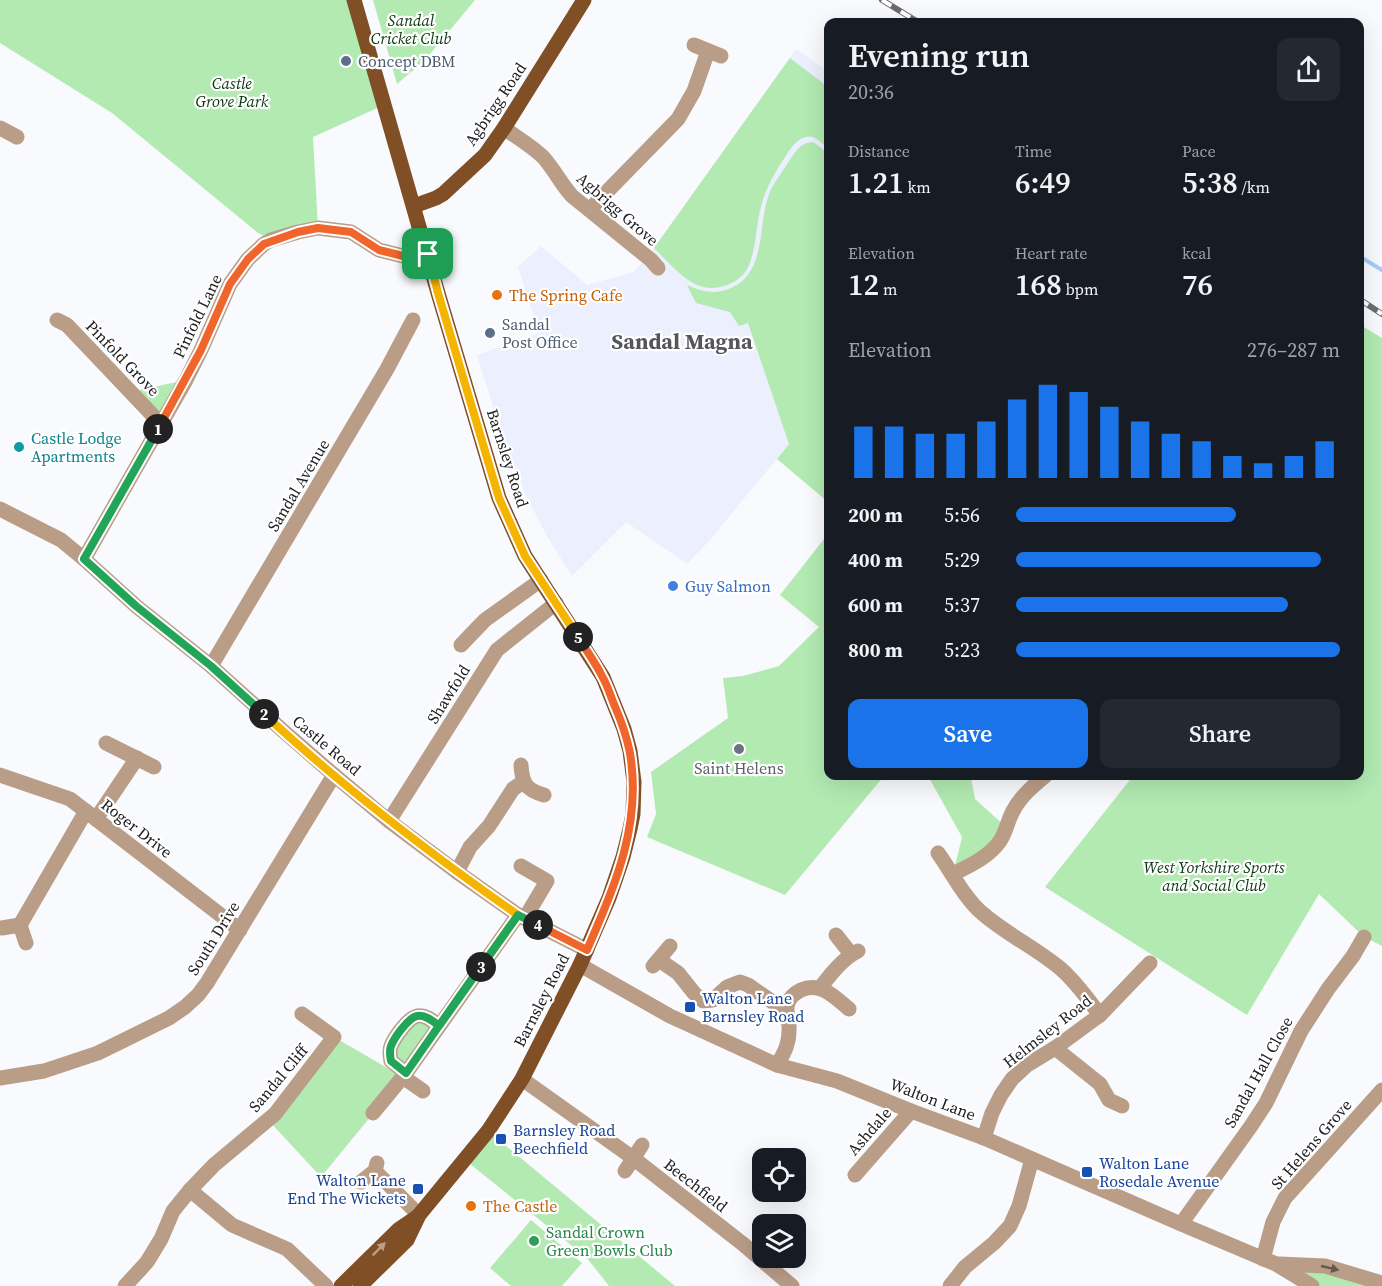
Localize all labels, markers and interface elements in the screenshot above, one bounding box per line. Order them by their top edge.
park label: Sandal Cricket Club [371,9,451,49]
text: Evening run [848,33,1030,78]
button: share [1277,38,1340,101]
place label: Concept DBM [358,50,456,72]
marker: Concept DBM [339,54,353,68]
street label: Agbrigg Road [459,58,531,150]
park label: Castle Grove Park [196,72,269,112]
text: 20:36 [848,78,894,106]
text: Distance [848,140,910,162]
text: Time [1015,140,1052,162]
text: Pace [1182,140,1216,162]
text: 1.21 [848,162,904,203]
text: 6:49 [1015,162,1071,203]
text: 5:38 [1182,162,1238,203]
street label: Agbrigg Grove [572,167,664,251]
text: km [904,176,931,198]
text: /km [1238,176,1270,198]
pin [402,228,453,279]
icon: arrive [411,237,444,270]
text: Elevation [848,242,915,264]
text: Heart rate [1015,242,1087,264]
text: kcal [1182,242,1211,264]
text: 12 [848,264,879,305]
text: 168 [1015,264,1062,305]
text: 76 [1182,264,1213,305]
street label: Pinfold Lane [167,270,227,362]
text: m [879,278,897,300]
text: bpm [1062,278,1098,300]
place label: The Spring Cafe [509,284,623,306]
marker: The Spring Cafe [490,288,504,302]
place label: Sandal Post Office [502,313,578,353]
street label: Pinfold Grove [81,315,165,401]
marker: Sandal Post Office [483,326,497,340]
district label: Sandal Magna [611,326,753,356]
text: Elevation [848,336,932,364]
text: 276–287 m [1247,336,1340,364]
street label: Barnsley Road [482,406,534,510]
pin: 1 [143,414,173,444]
text: 1 [154,418,162,440]
place label: Castle Lodge Apartments [31,427,122,467]
street label: Sandal Avenue [262,435,334,535]
marker: Castle Lodge Apartments [12,440,26,454]
text: 200 m [848,501,903,529]
text: 5:56 [944,501,980,529]
text: 400 m [848,546,903,574]
text: 5:29 [944,546,980,574]
place label: Guy Salmon [685,575,771,597]
marker: Guy Salmon [666,579,680,593]
text: 600 m [848,591,903,619]
text: 5:37 [944,591,980,619]
pin: 5 [563,622,593,652]
text: 5 [574,626,582,648]
text: 800 m [848,636,903,664]
text: 5:23 [944,636,980,664]
street label: Shawfold [421,660,475,728]
pin: 2 [249,699,279,729]
button: Save [848,699,1088,768]
button: Share [1100,699,1340,768]
text: 2 [260,703,268,725]
street label: Castle Road [288,710,366,780]
marker: Saint Helens [732,742,746,756]
place label: Saint Helens [694,757,784,779]
street label: Roger Drive [97,793,177,863]
park label: West Yorkshire Sports and Social Club [1144,856,1285,896]
street label: South Drive [182,897,244,979]
pin: 4 [523,910,553,940]
text: 4 [534,914,542,936]
street label: Barnsley Road [508,949,574,1051]
pin: 3 [466,952,496,982]
text: 3 [477,956,485,978]
place label: Walton Lane Barnsley Road [702,987,804,1027]
street label: Helmsley Road [998,989,1096,1073]
marker: Walton Lane Barnsley Road [683,1000,697,1014]
street label: Sandal Hall Close [1218,1012,1298,1132]
street label: Sandal Cliff [243,1039,314,1116]
street label: Walton Lane [887,1073,979,1125]
street label: St Helens Grove [1266,1094,1356,1194]
street label: Ashdale [842,1102,896,1160]
place label: Barnsley Road Beechfield [513,1119,615,1159]
marker: Barnsley Road Beechfield [494,1132,508,1146]
map controls [752,1148,806,1268]
button: locate [752,1148,806,1202]
place label: Walton Lane Rosedale Avenue [1099,1152,1219,1192]
street label: Beechfield [660,1153,732,1217]
marker: Walton Lane Rosedale Avenue [1080,1165,1094,1179]
place label: Walton Lane End The Wickets [287,1169,406,1209]
marker: Walton Lane End The Wickets [411,1182,425,1196]
place label: The Castle [483,1195,557,1217]
marker: The Castle [464,1199,478,1213]
button: layers [752,1214,806,1268]
place label: Sandal Crown Green Bowls Club [546,1221,673,1261]
marker: Sandal Crown Green Bowls Club [527,1234,541,1248]
one-way arrow [371,1242,386,1256]
one-way arrow [1321,1264,1339,1274]

